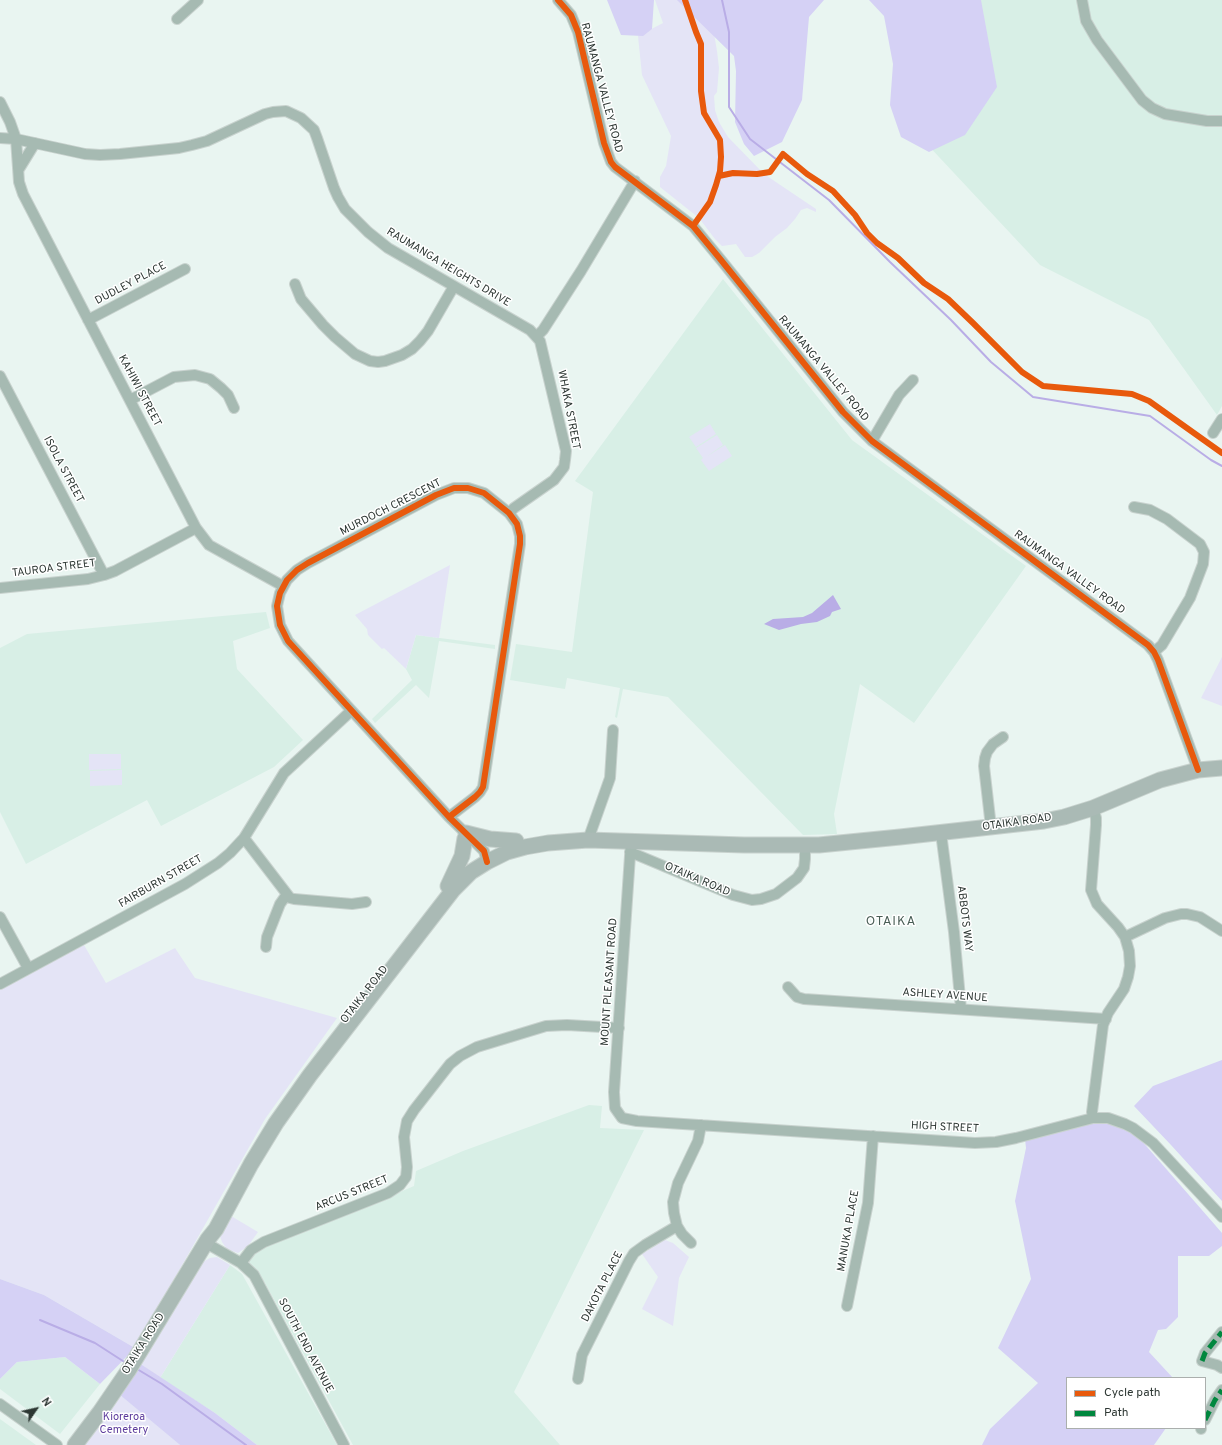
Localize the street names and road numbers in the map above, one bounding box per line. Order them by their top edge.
street label: RAUMANGA VALLEY ROAD [577,22,625,154]
street label: RAUMANGA HEIGHTS DRIVE [384,226,512,310]
street label: DUDLEY PLACE [93,260,169,308]
street label: RAUMANGA VALLEY ROAD [775,313,871,425]
street label: KAHIWI STREET [115,353,163,429]
street label: WHAKA STREET [554,369,582,451]
street label: ISOLA STREET [40,434,86,506]
street label: MURDOCH CRESCENT [338,477,444,539]
street label: RAUMANGA VALLEY ROAD [1011,528,1127,618]
street label: TAUROA STREET [11,557,97,581]
street label: OTAIKA ROAD [981,812,1053,834]
street label: FAIRBURN STREET [117,853,205,911]
street label: OTAIKA ROAD [662,860,732,900]
street label: ABBOTS WAY [953,885,975,953]
street label: MOUNT PLEASANT ROAD [599,918,621,1046]
street label: OTAIKA ROAD [338,963,392,1027]
street label: ASHLEY AVENUE [902,986,988,1006]
street label: HIGH STREET [911,1120,979,1136]
street label: ARCUS STREET [313,1173,391,1215]
street label: MANUKA PLACE [835,1189,863,1273]
street label: DAKOTA PLACE [579,1249,627,1325]
street label: SOUTH END AVENUE [274,1296,336,1396]
street label: OTAIKA ROAD [120,1311,168,1377]

